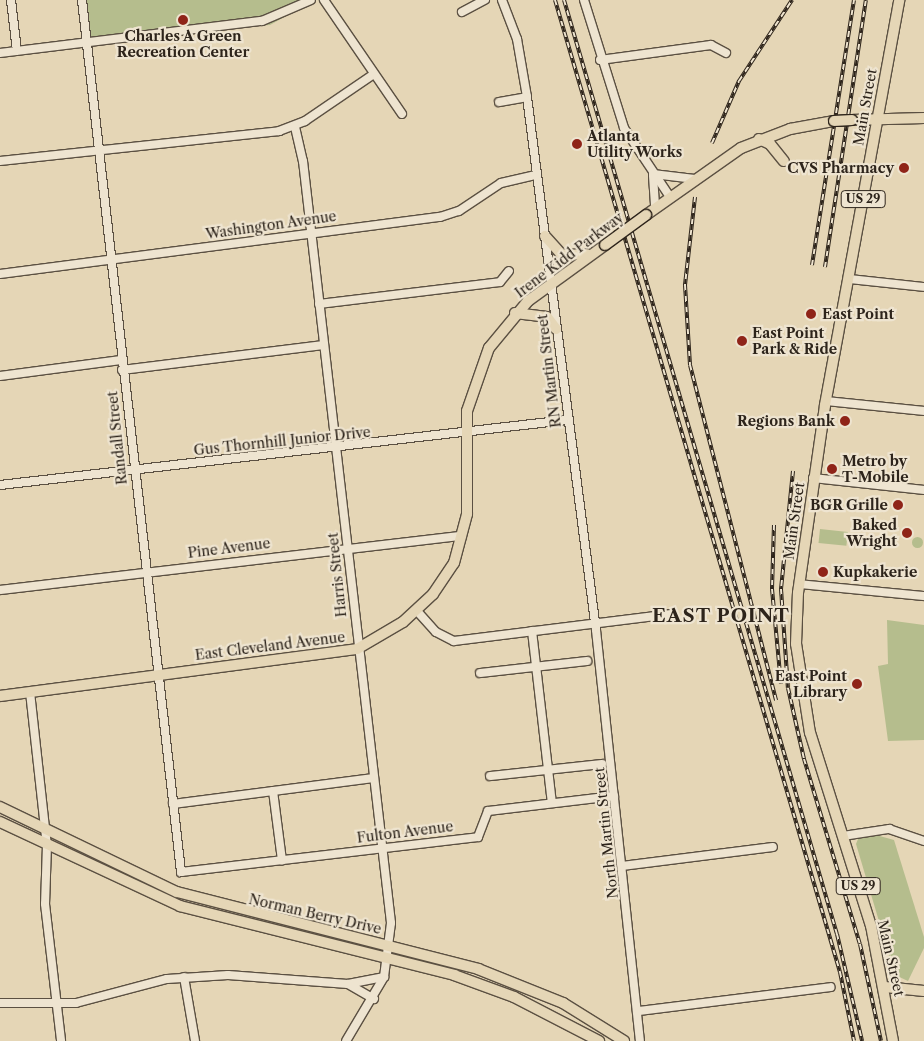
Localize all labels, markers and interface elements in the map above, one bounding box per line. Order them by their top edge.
marker: Charles A Green Recreation Center [177,14,189,26]
place label: Charles A Green Recreation Center [117,28,249,60]
street label: Main Street [850,67,880,147]
place label: Atlanta Utility Works [587,128,683,160]
marker: Atlanta Utility Works [571,138,583,150]
place label: CVS Pharmacy [787,160,894,176]
marker: CVS Pharmacy [898,162,910,174]
road number: US 29 [840,190,886,208]
street label: Washington Avenue [204,207,338,243]
street label: Irene Kidd Parkway [512,209,626,301]
place label: East Point [822,306,894,322]
marker: East Point [804,307,818,321]
street label: RN Martin Street [534,313,564,429]
place label: East Point Park & Ride [752,325,837,358]
marker: East Point Park & Ride [736,335,748,347]
street label: Randall Street [104,390,130,486]
place label: Regions Bank [737,413,835,429]
marker: Regions Bank [839,415,851,427]
street label: Gus Thornhill Junior Drive [192,423,372,459]
place label: Metro by T-Mobile [842,453,909,486]
marker: Metro by T-Mobile [826,463,838,475]
street label: Main Street [780,481,808,561]
place label: BGR Grille [810,497,888,513]
marker: BGR Grille [892,499,904,511]
place label: Baked Wright [846,517,897,550]
marker: Baked Wright [901,527,913,539]
street label: Harris Street [324,532,350,618]
street label: Pine Avenue [186,535,272,561]
place label: Kupkakerie [833,564,917,580]
marker: Kupkakerie [817,566,829,578]
district label: EAST POINT [651,605,791,627]
street label: East Cleveland Avenue [194,628,346,664]
place label: East Point Library [775,668,847,700]
marker: East Point Library [851,678,863,690]
street label: North Martin Street [591,767,621,899]
street label: Fulton Avenue [356,818,454,846]
road number: US 29 [836,876,880,896]
street label: Norman Berry Drive [247,891,383,937]
street label: Main Street [874,918,908,998]

